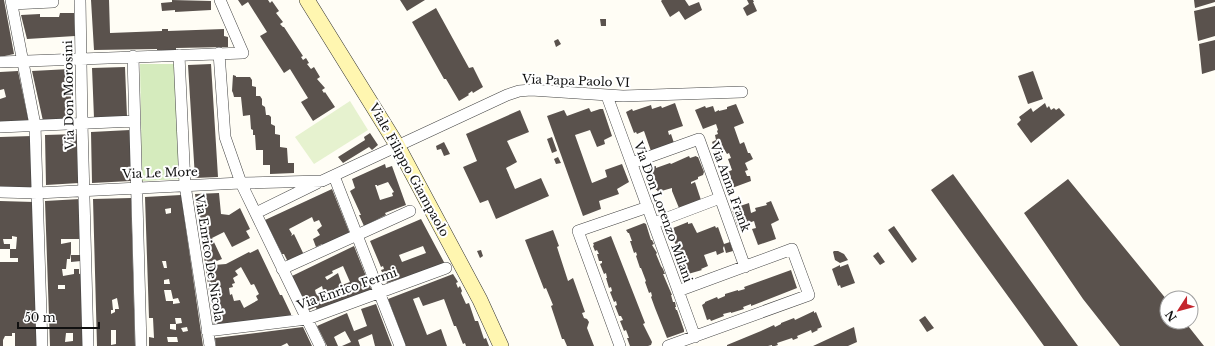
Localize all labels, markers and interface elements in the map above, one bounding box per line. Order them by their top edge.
street label: Via Don Morosini [60,40,77,151]
street label: Via Papa Paolo VI [521,71,630,90]
street label: Viale Filippo Giampaolo [366,99,453,239]
street label: Via Don Lorenzo Milani [631,138,696,284]
street label: Via Anna Frank [707,139,754,234]
street label: Via Le More [121,164,198,181]
street label: Via Enrico De Nicola [192,192,227,323]
street label: Via Enrico Fermi [294,264,399,313]
north arrow [1159,290,1199,330]
scale bar [18,304,99,330]
text: N [1162,307,1180,324]
text: 50 m [24,310,56,325]

